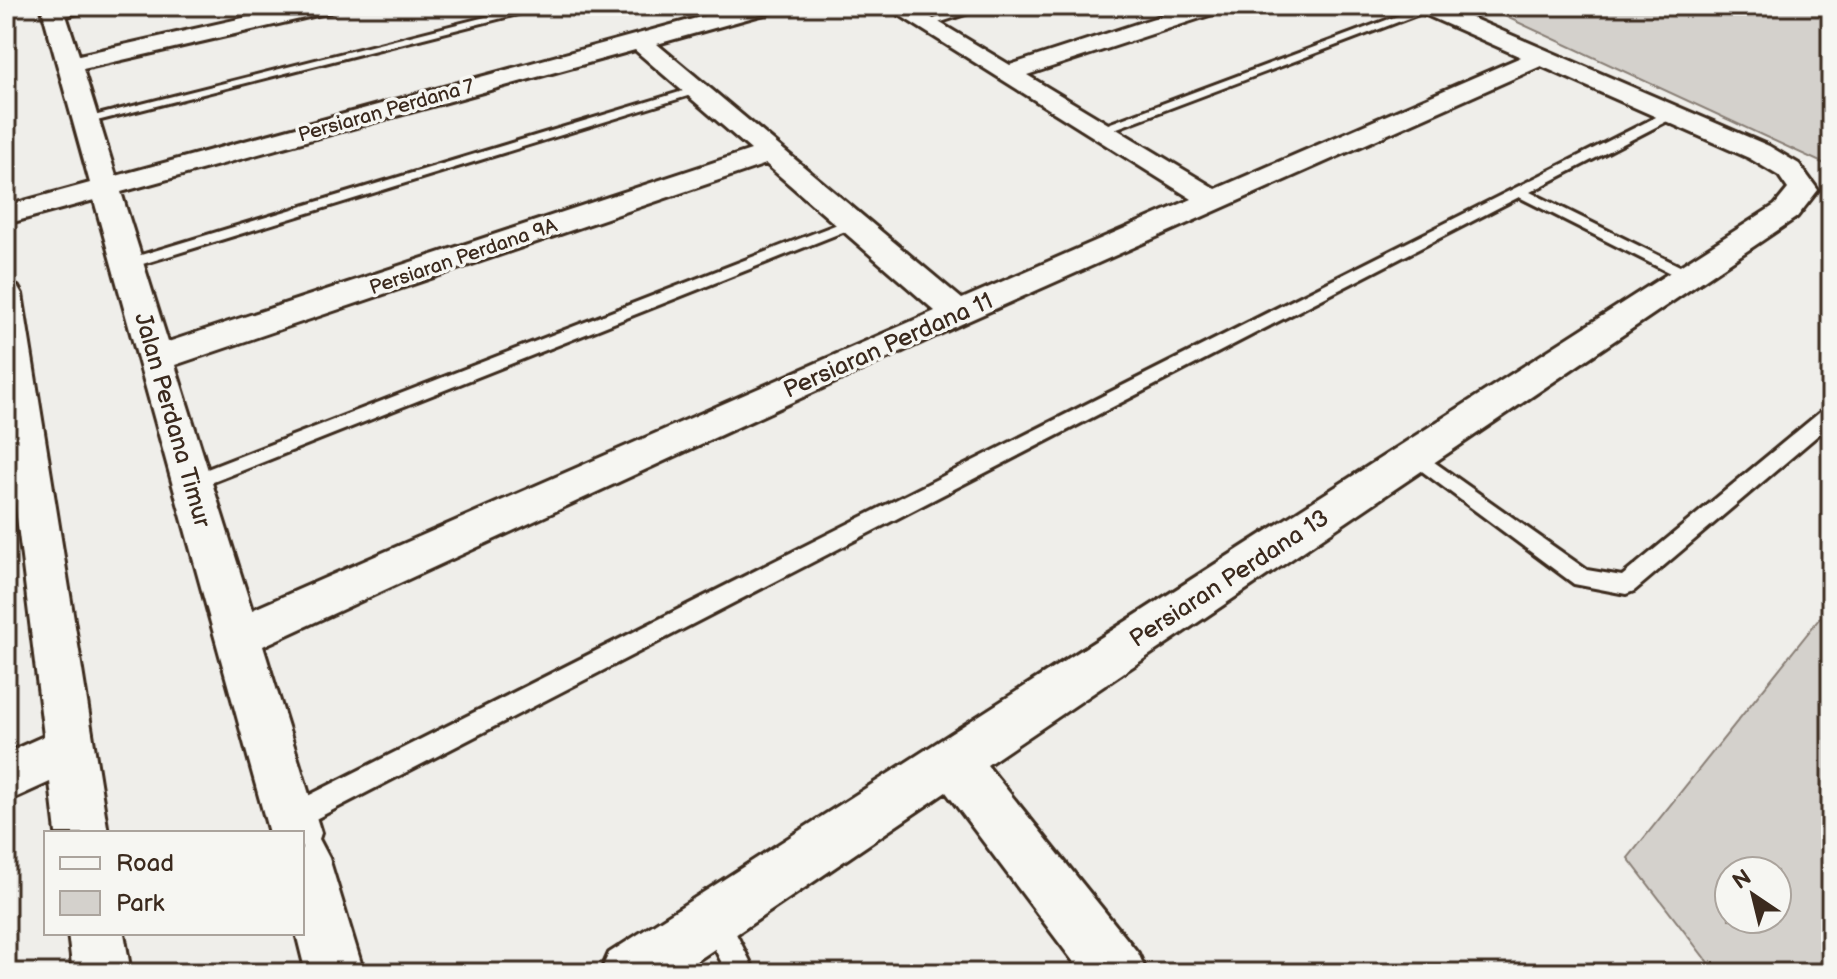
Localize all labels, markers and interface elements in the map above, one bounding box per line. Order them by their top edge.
street label: Persiaran Perdana 7 [295,74,477,148]
street label: Persiaran Perdana 9A [366,213,561,300]
street label: Persiaran Perdana 11 [779,286,997,405]
street label: Jalan Perdana Timur [128,309,217,531]
street label: Persiaran Perdana 13 [1124,503,1334,654]
legend [44,831,304,935]
text: Road [116,849,174,878]
north arrow [1713,855,1793,935]
text: N [1728,864,1757,896]
text: Park [116,889,164,918]

